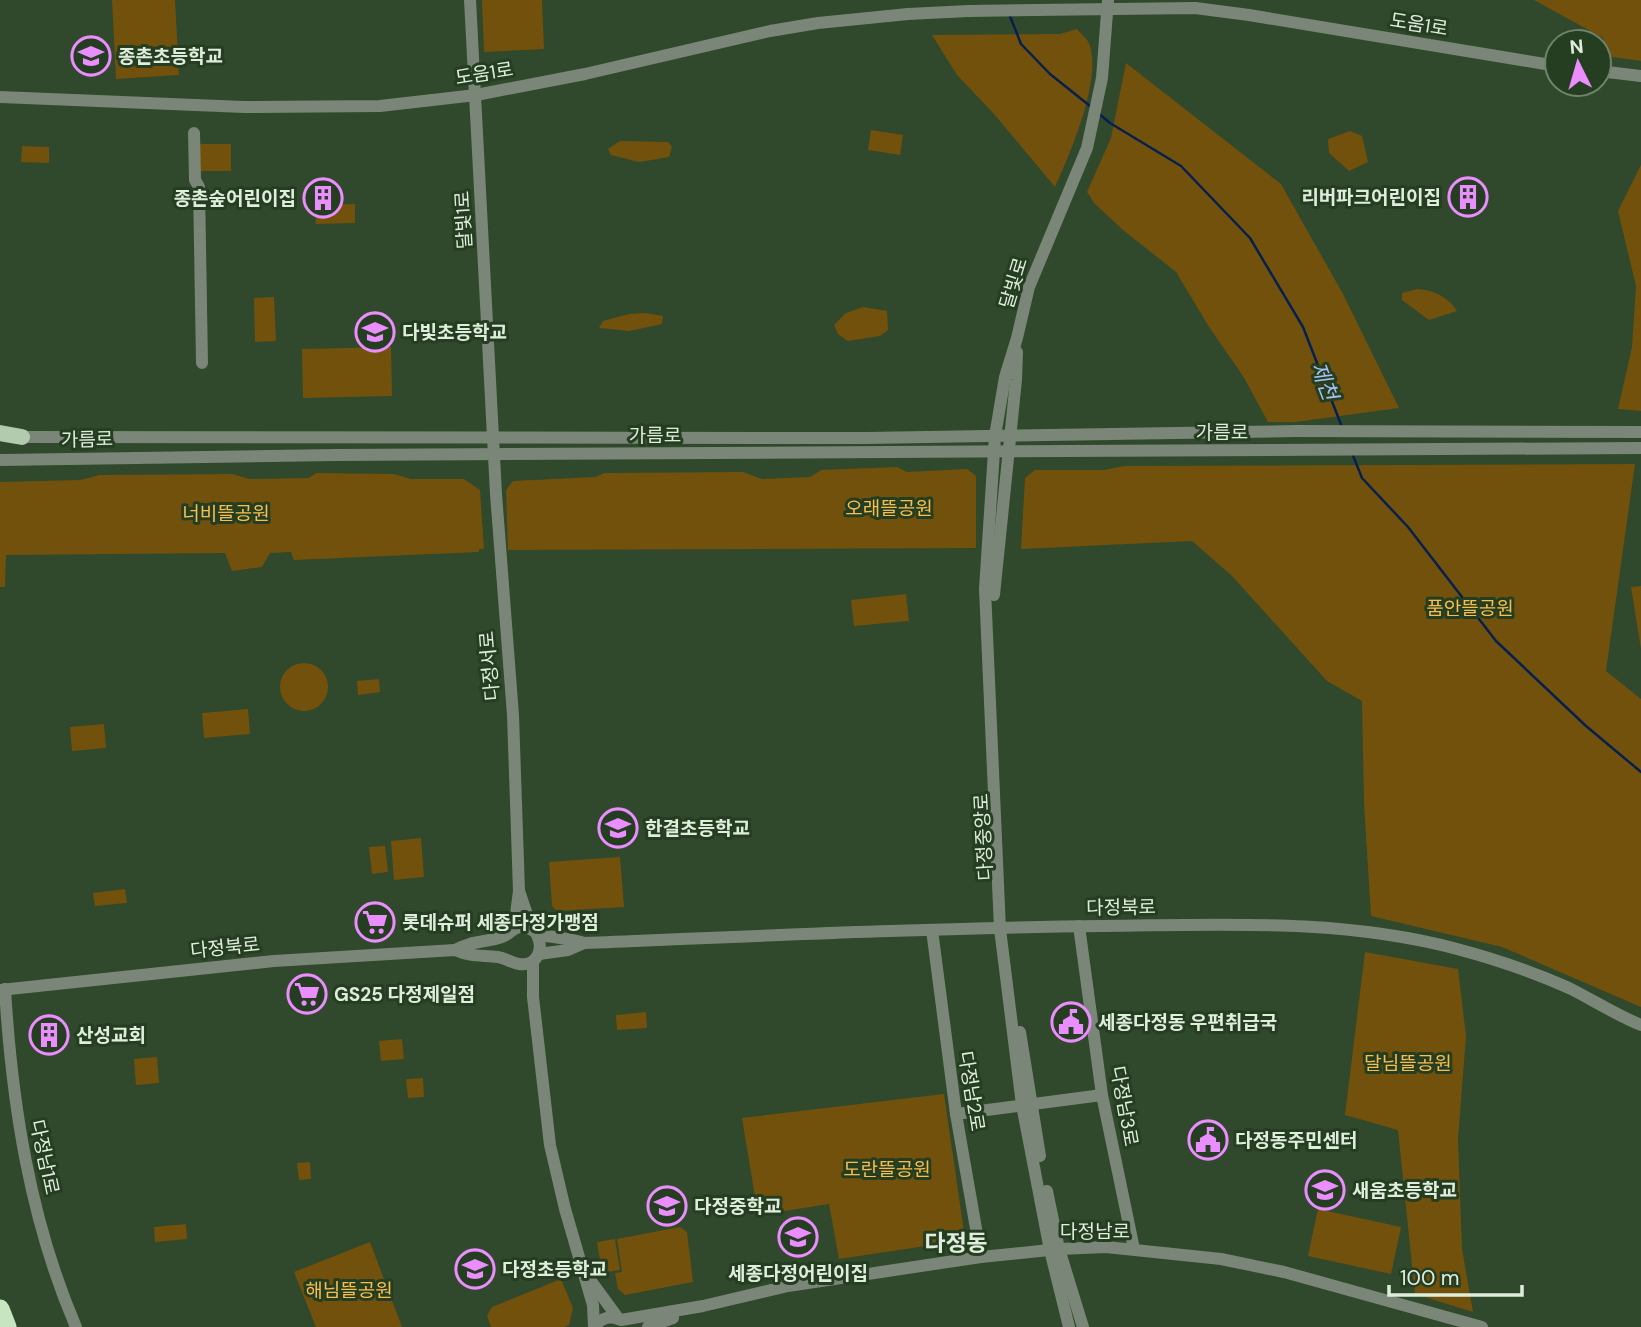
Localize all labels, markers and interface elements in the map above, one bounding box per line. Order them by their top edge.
street label: 도움1로 [1388,8,1450,41]
north arrow [1543,28,1613,98]
text: N [1569,34,1585,60]
school or university icon: 종촌초등학교 [70,35,112,77]
place label: 종촌초등학교 [118,44,223,69]
street label: 도움1로 [453,57,515,90]
building icon: 리버파크어린이집 [1447,176,1489,218]
building icon: 종촌숲어린이집 [302,177,344,219]
place label: 리버파크어린이집 [1301,185,1441,210]
place label: 종촌숲어린이집 [174,186,296,211]
street label: 달빛1로 [449,190,478,250]
street label: 달빛로 [994,254,1033,312]
school or university icon: 다빛초등학교 [354,311,396,353]
place label: 다빛초등학교 [402,320,507,345]
water label: 제천 [1304,358,1345,407]
street label: 가름로 [1196,420,1248,445]
street label: 가름로 [629,423,681,448]
street label: 가름로 [61,427,113,452]
park label: 오래뜰공원 [845,496,933,521]
park label: 너비뜰공원 [182,501,270,526]
park label: 품안뜰공원 [1426,596,1514,621]
street label: 다정서로 [474,630,505,702]
street label: 다정중앙로 [969,793,998,881]
school or university icon: 한결초등학교 [597,807,639,849]
place label: 한결초등학교 [645,816,750,841]
street label: 다정북로 [1086,894,1156,921]
supermarket icon: 롯데슈퍼 세종다정가맹점 [354,901,396,943]
place label: 롯데슈퍼 세종다정가맹점 [402,910,599,935]
street label: 다정북로 [189,931,261,964]
supermarket icon: GS25 다정제일점 [286,973,328,1015]
place label: GS25 다정제일점 [334,982,475,1007]
public building icon: 세종다정동 우편취급국 [1050,1001,1092,1043]
place label: 세종다정동 우편취급국 [1098,1010,1277,1035]
building icon: 산성교회 [28,1014,70,1056]
place label: 산성교회 [76,1023,146,1048]
street label: 다정남2로 [953,1049,990,1133]
park label: 달님뜰공원 [1364,1051,1452,1076]
street label: 다정남3로 [1105,1064,1144,1148]
street label: 다정남1로 [24,1117,65,1197]
public building icon: 다정동주민센터 [1187,1119,1229,1161]
place label: 다정동주민센터 [1235,1128,1357,1153]
park label: 도란뜰공원 [843,1157,931,1182]
school or university icon: 새움초등학교 [1304,1169,1346,1211]
place label: 새움초등학교 [1352,1178,1457,1203]
school or university icon: 다정중학교 [646,1185,688,1227]
place label: 다정중학교 [694,1194,781,1219]
school or university icon: 세종다정어린이집 [777,1216,819,1258]
street label: 다정남로 [1060,1219,1130,1244]
district label: 다정동 [924,1228,988,1258]
school or university icon: 다정초등학교 [454,1248,496,1290]
scale bar [1389,1254,1522,1298]
place label: 다정초등학교 [502,1257,607,1282]
place label: 세종다정어린이집 [728,1261,868,1286]
text: 100 m [1400,1264,1460,1292]
park label: 해님뜰공원 [305,1278,393,1303]

